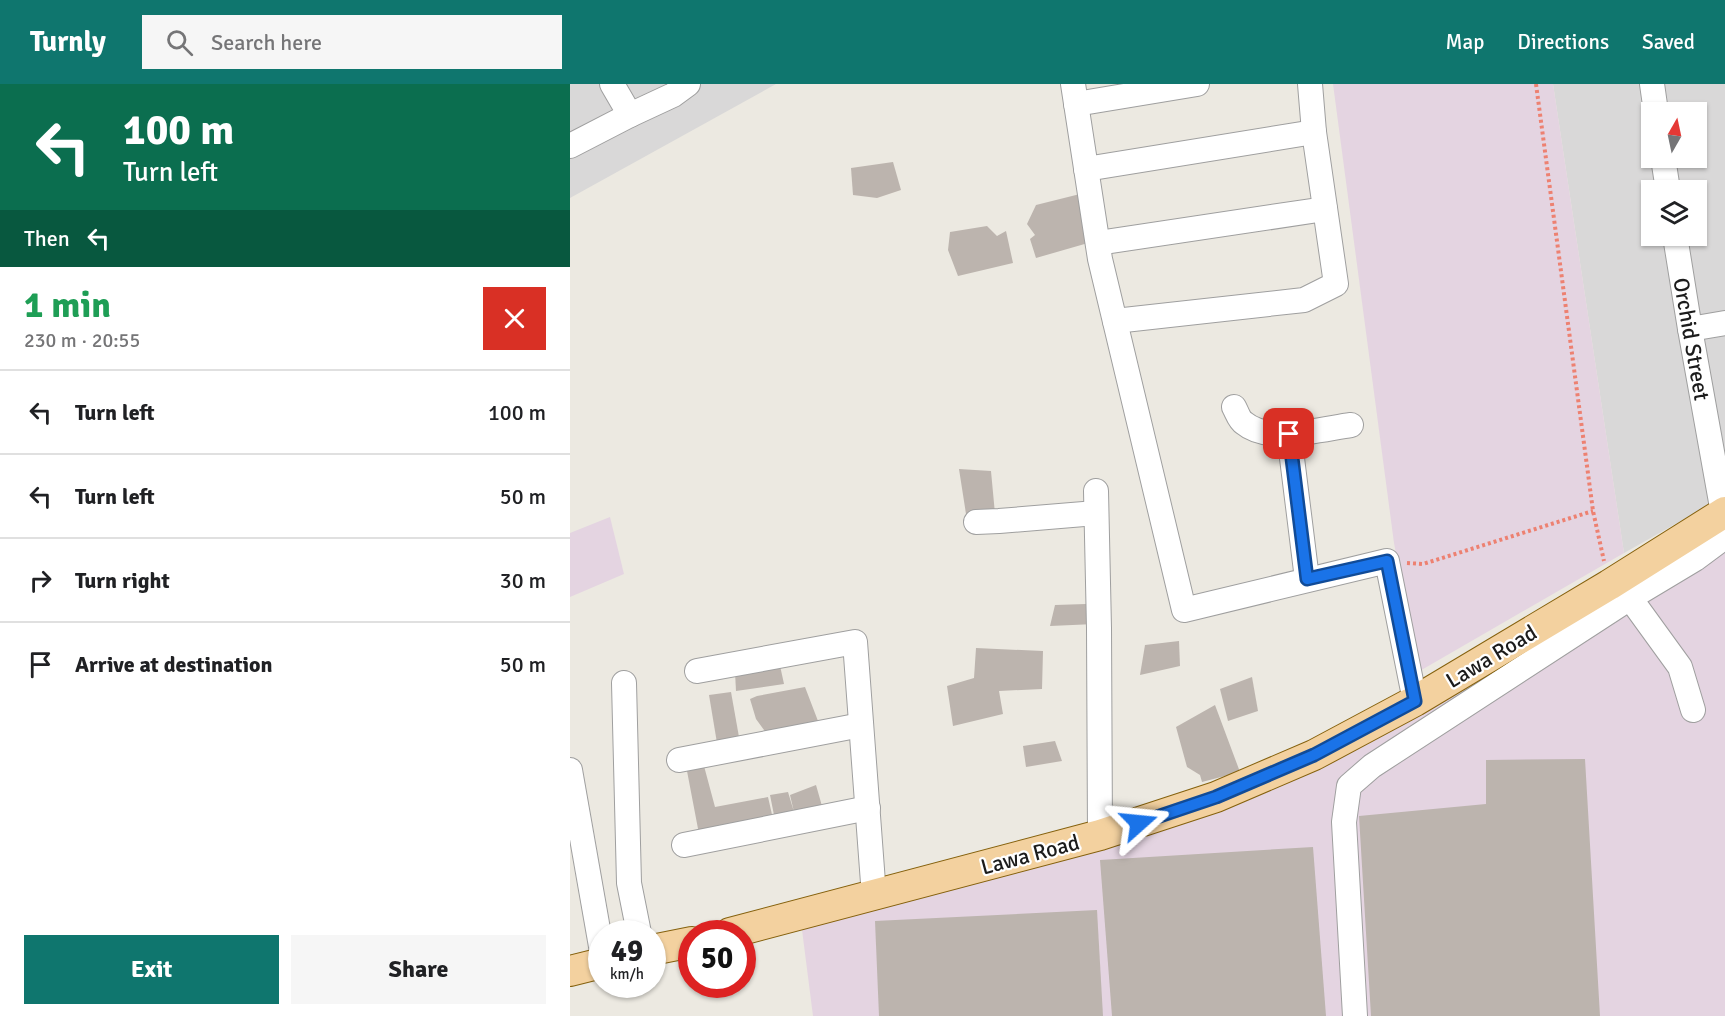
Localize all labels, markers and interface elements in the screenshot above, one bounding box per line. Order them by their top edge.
search box [142,15,562,69]
text: Turnly [30,25,106,59]
icon: search [163,26,196,59]
text: Search here [211,29,322,56]
text: Map [1446,29,1484,55]
text: Directions [1517,29,1609,55]
text: Saved [1642,29,1695,55]
north arrow [1641,102,1707,168]
map controls [1641,102,1707,246]
text: 100 m [123,105,234,156]
icon: left [24,108,102,186]
text: Turn left [123,156,218,189]
button: layers [1641,180,1707,246]
icon: left [82,222,115,255]
text: Then [24,225,70,252]
street label: Orchid Street [1667,276,1716,403]
text: 1 min [24,283,111,328]
button: close [483,287,546,350]
text: 230 m · 20:55 [24,328,140,353]
icon: left [24,396,57,429]
text: Turn left [75,399,155,426]
text: 100 m [488,399,546,426]
pin [1263,408,1314,459]
icon: arrive [1272,417,1305,450]
icon: left [24,480,57,513]
text: Turn left [75,483,155,510]
text: 50 m [500,483,546,510]
icon: right [24,564,57,597]
text: Turn right [75,567,170,594]
text: 30 m [500,567,546,594]
street label: Lawa Road [1441,619,1541,694]
icon: arrive [24,648,57,681]
text: Arrive at destination [75,651,272,678]
text: 50 m [500,651,546,678]
position arrow [1107,791,1171,855]
street label: Lawa Road [978,828,1082,881]
speed limit sign: 50 [678,920,756,998]
text: 49 [611,933,643,970]
button: Exit [24,935,279,1004]
button: Share [291,935,546,1004]
text: km/h [610,965,644,983]

